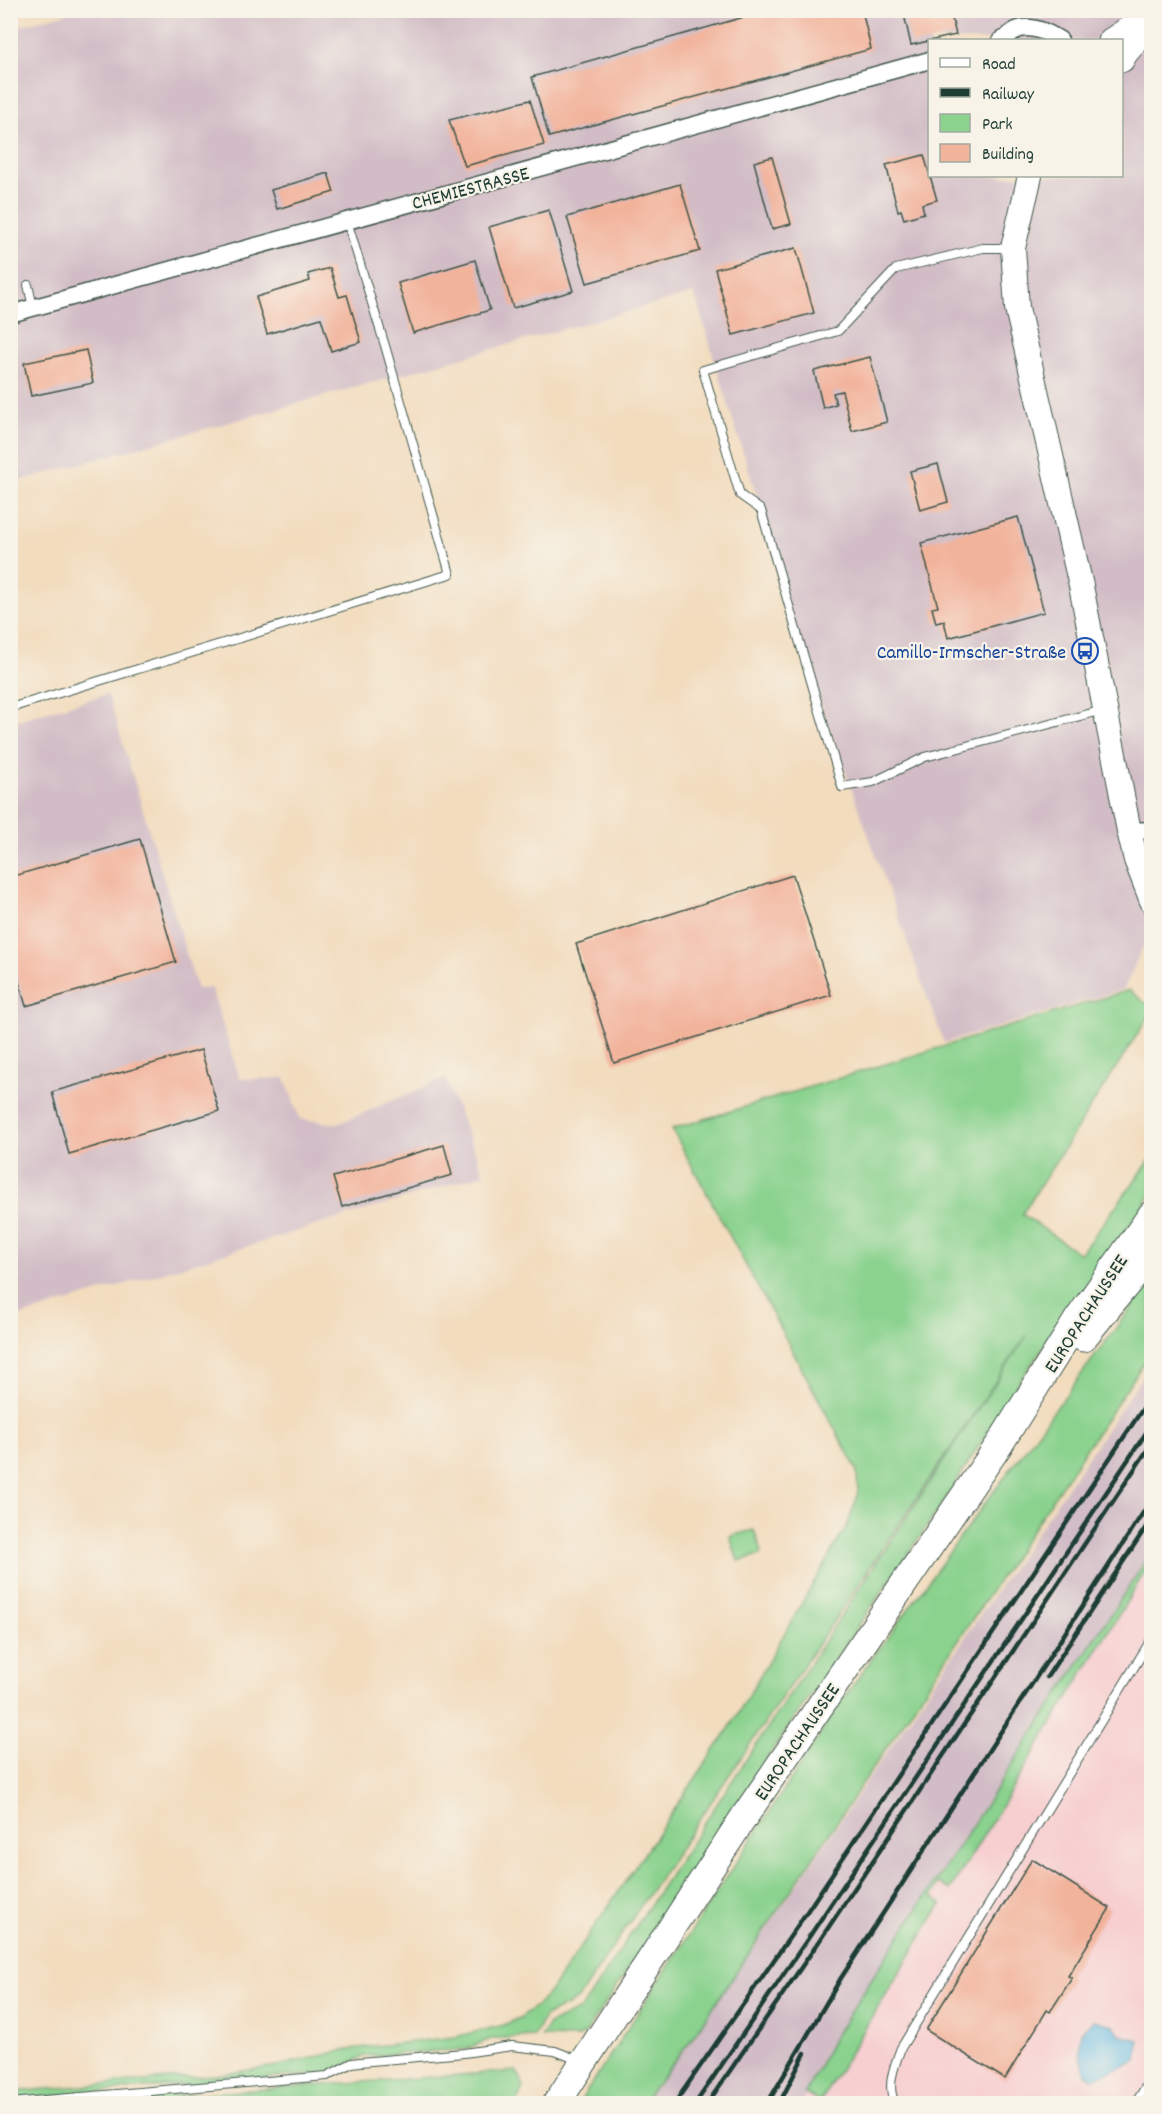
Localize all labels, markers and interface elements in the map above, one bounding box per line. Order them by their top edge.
legend [928,39,1123,177]
text: Road [982,53,1016,78]
text: Railway [982,83,1035,108]
text: Park [982,113,1013,138]
text: Building [982,143,1034,168]
street label: CHEMIESTRASSE [409,161,533,219]
bus stop icon: Camillo-Irmscher-Straße [1070,636,1100,666]
place label: Camillo-Irmscher-Straße [877,640,1066,668]
street label: EUROPACHAUSSEE [1039,1250,1136,1379]
street label: EUROPACHAUSSEE [749,1678,848,1807]

